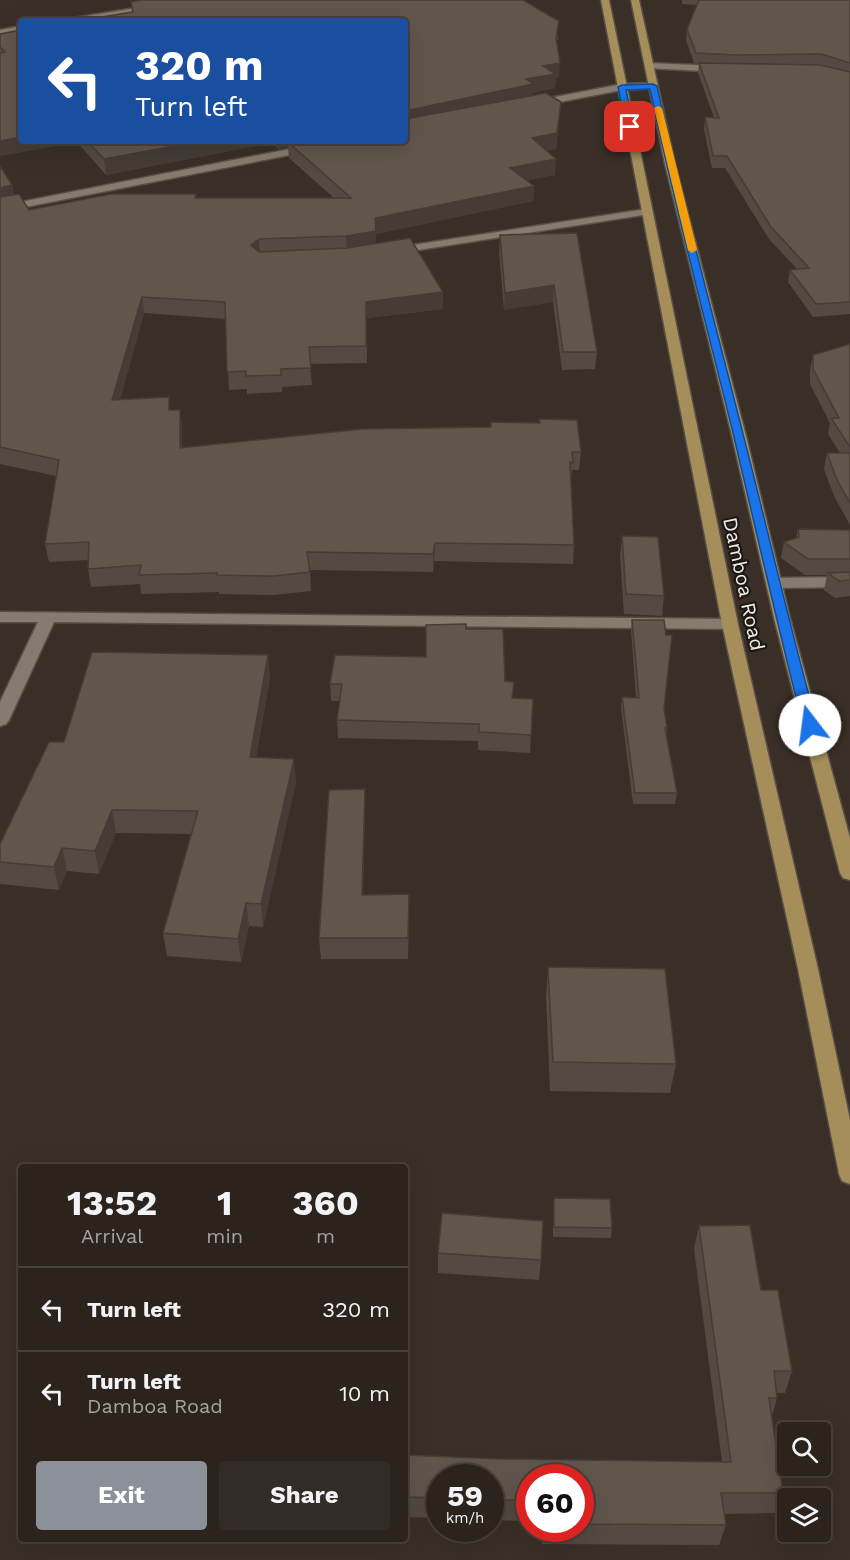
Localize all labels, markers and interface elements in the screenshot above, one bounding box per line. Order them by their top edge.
text: 320 m [135,41,264,90]
icon: left [36,42,114,120]
text: Turn left [135,91,247,123]
pin [604,101,655,152]
icon: arrive [613,110,646,143]
street label: Damboa Road [718,515,770,653]
position arrow [778,693,842,757]
text: 13:52 [67,1182,157,1224]
text: 1 [217,1182,232,1224]
text: 360 [292,1182,359,1224]
text: Arrival [81,1224,143,1248]
text: min [206,1224,243,1248]
text: m [316,1224,335,1248]
icon: left [36,1293,69,1326]
text: Turn left [87,1297,181,1322]
text: 320 m [322,1297,390,1322]
text: Turn left [87,1369,181,1394]
icon: left [36,1377,69,1410]
text: 10 m [339,1381,390,1406]
text: Damboa Road [87,1394,223,1418]
map controls [777,1422,831,1542]
button: search [777,1422,831,1476]
button: Exit [36,1461,207,1530]
button: Share [219,1461,390,1530]
speed limit sign: 60 [516,1464,594,1542]
text: 59 [447,1478,483,1513]
button: layers [777,1488,831,1542]
text: km/h [446,1509,484,1527]

